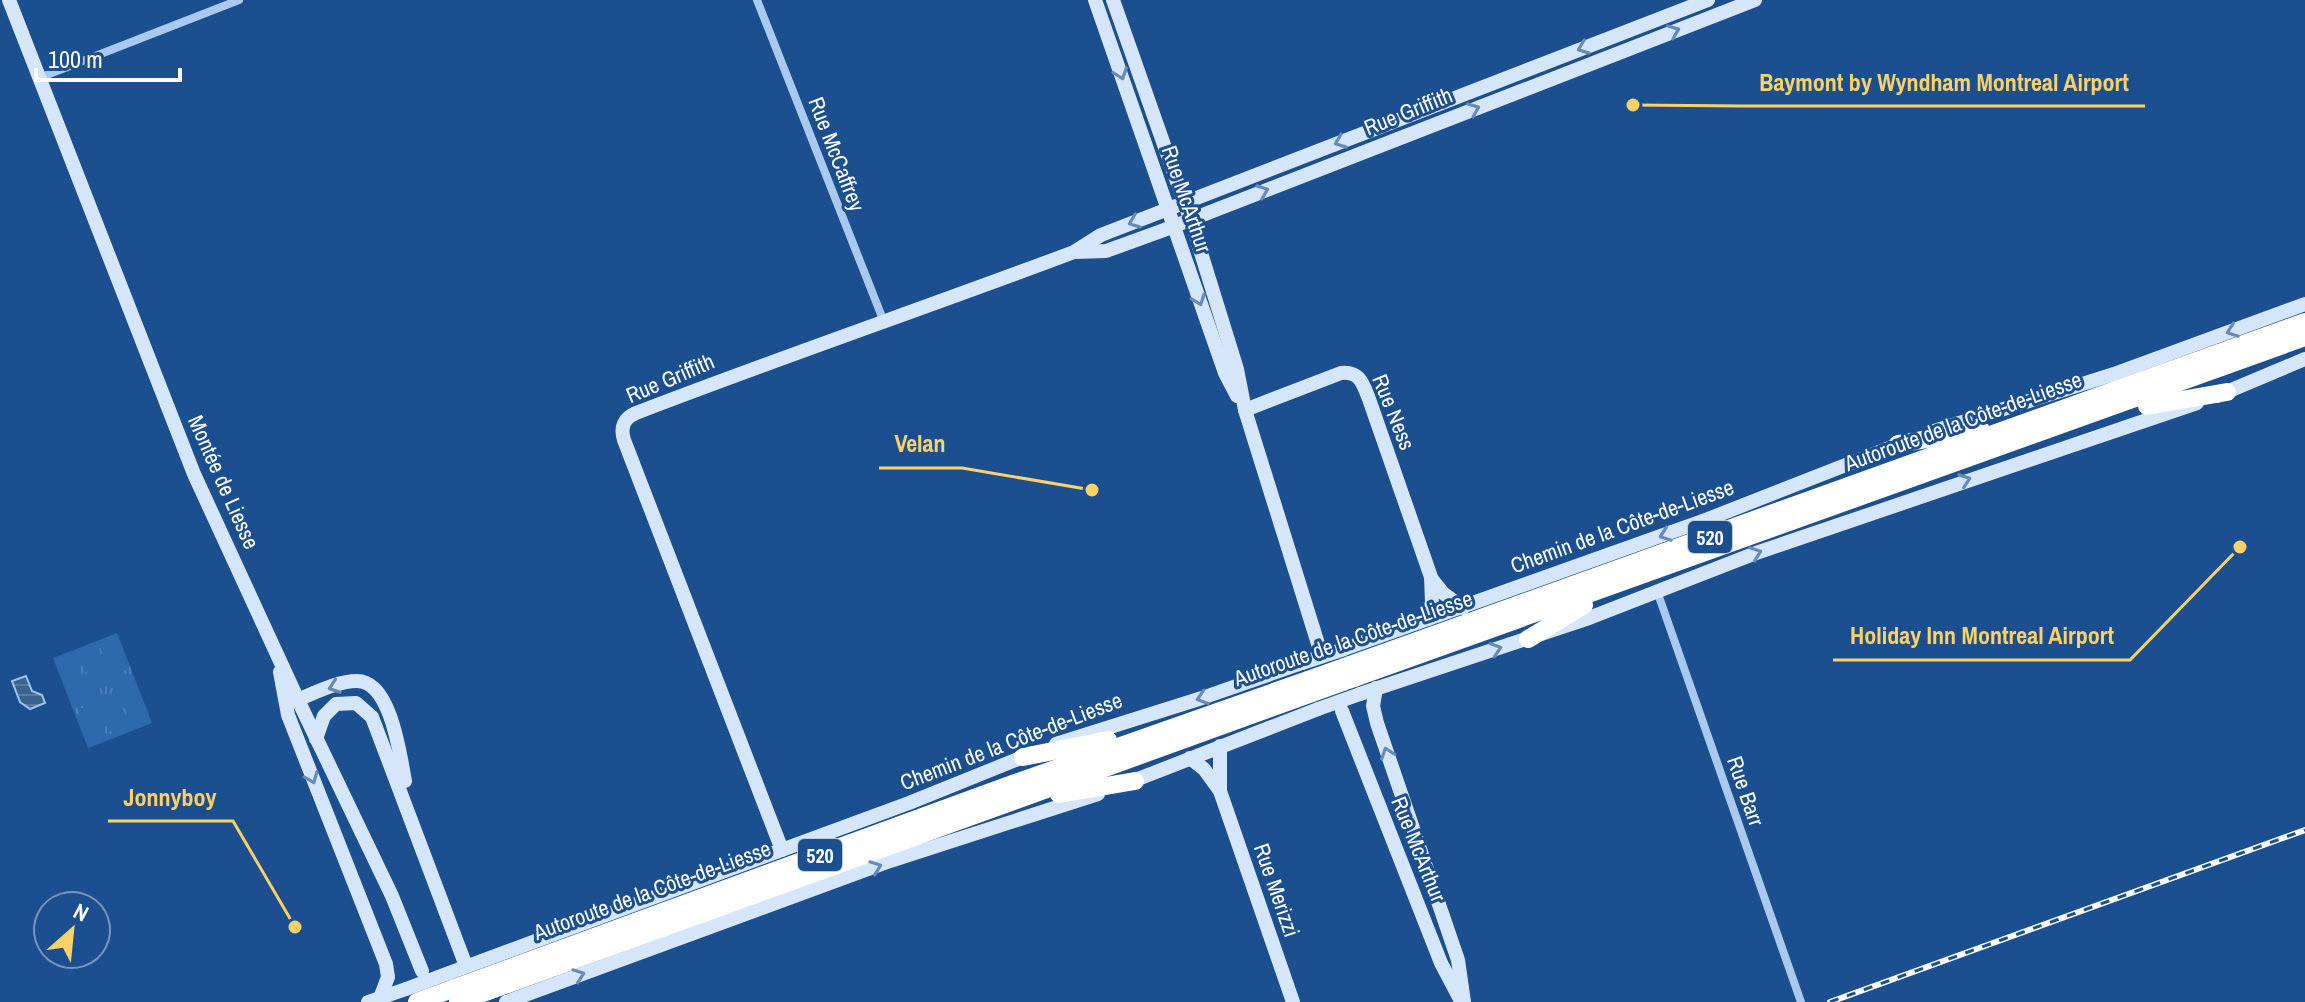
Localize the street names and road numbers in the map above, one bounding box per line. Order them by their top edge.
street label: Rue Griffith [1359,80,1457,142]
street label: Rue McCaffrey [801,93,873,215]
street label: Rue McArthur [1155,142,1219,256]
street label: Rue Griffith [621,346,719,410]
street label: Autoroute de la Côte-de-Liesse [1839,364,2086,478]
street label: Rue Ness [1365,370,1423,454]
street label: Montée de Liesse [181,410,267,554]
street label: Chemin de la Côte-de-Liesse [1506,472,1738,580]
road number: 520 [1688,521,1732,553]
street label: Autoroute de la Côte-de-Liesse [1229,583,1476,693]
street label: Chemin de la Côte-de-Liesse [896,685,1126,797]
street label: Rue Barr [1720,752,1772,830]
street label: Rue McArthur [1384,792,1454,906]
street label: Autoroute de la Côte-de-Liesse [528,833,775,947]
road number: 520 [798,839,842,871]
street label: Rue Merizzi [1247,839,1307,941]

